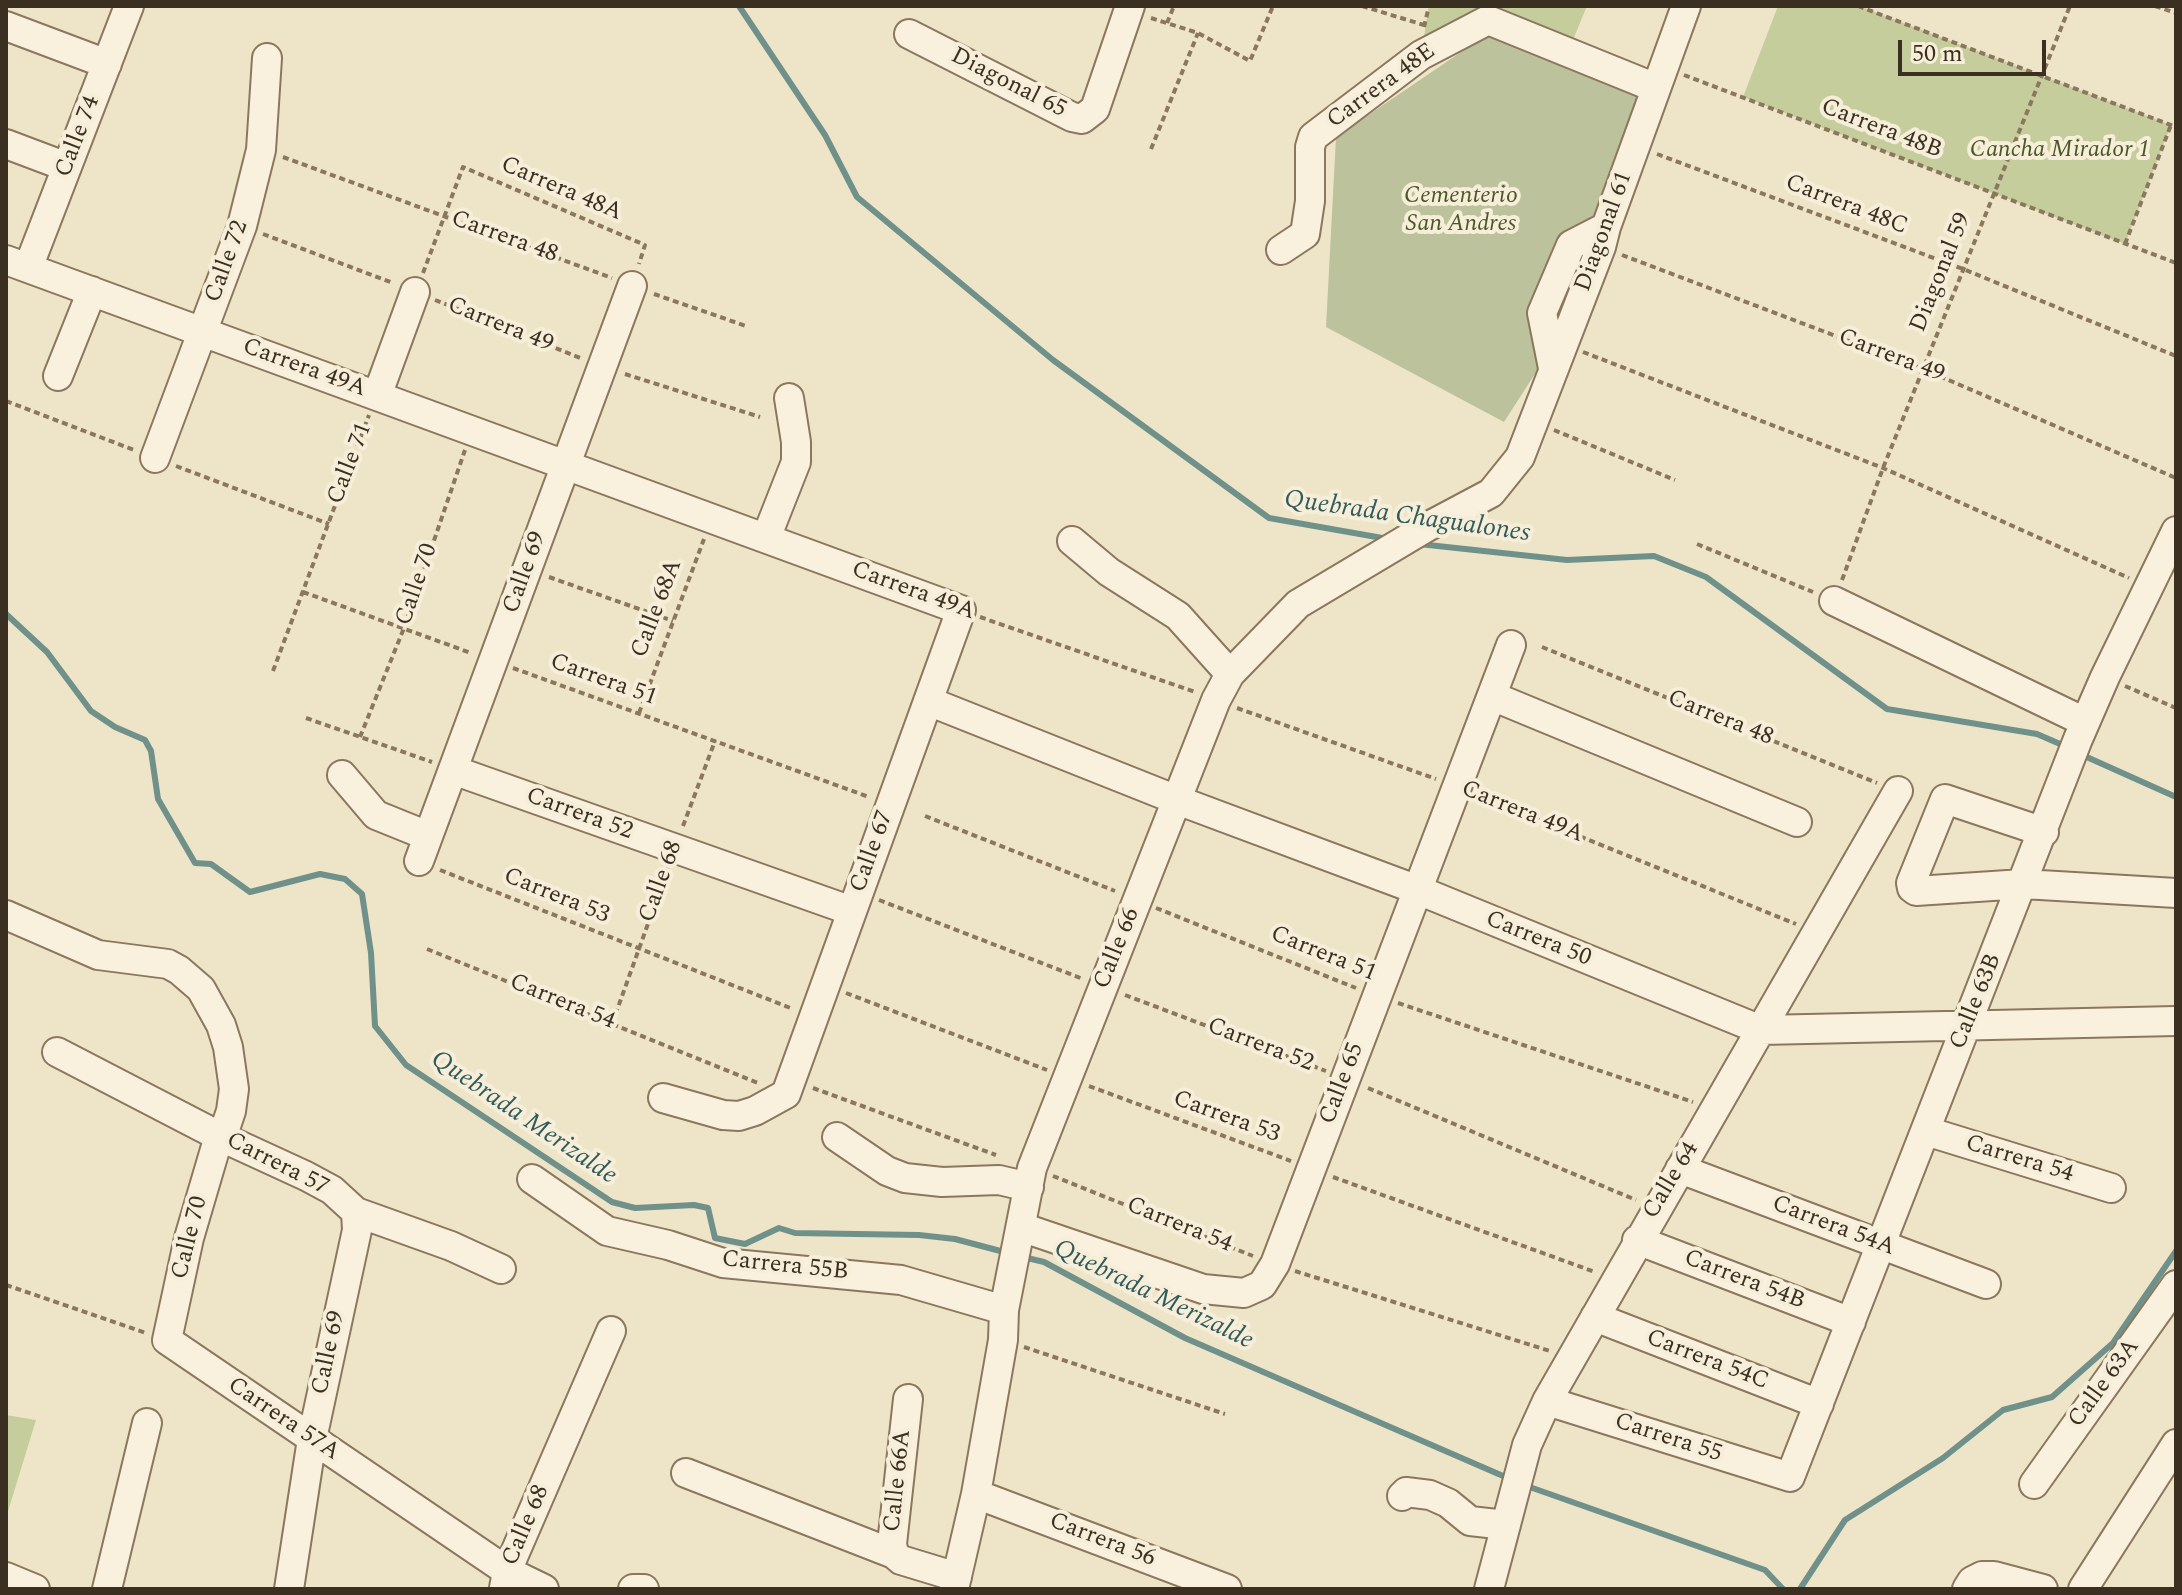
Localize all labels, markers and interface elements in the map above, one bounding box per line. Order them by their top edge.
scale bar [1902,24,2050,74]
text: 50 m [1912,36,1963,72]
street label: Carrera 48E [1322,38,1442,136]
street label: Diagonal 65 [945,43,1071,125]
street label: Calle 74 [50,92,108,182]
street label: Carrera 48B [1816,94,1946,166]
park label: Cancha Mirador 1 [1970,137,2150,165]
street label: Carrera 48A [496,151,626,229]
street label: Diagonal 61 [1570,168,1640,296]
street label: Carrera 48C [1781,169,1911,243]
park label: Cementerio San Andres [1404,183,1518,239]
street label: Carrera 48 [447,205,561,271]
street label: Diagonal 59 [1905,209,1979,337]
street label: Calle 72 [200,217,256,307]
street label: Carrera 49 [443,292,557,360]
street label: Carrera 49 [1834,324,1948,390]
street label: Carrera 49A [238,333,370,405]
street label: Calle 71 [322,419,380,509]
water label: Quebrada Chagualones [1282,485,1532,551]
street label: Calle 69 [498,528,554,618]
street label: Calle 70 [391,540,445,630]
street label: Calle 68A [626,556,690,662]
street label: Carrera 49A [847,556,979,628]
street label: Carrera 51 [546,648,660,714]
street label: Carrera 48 [1663,685,1777,753]
street label: Carrera 49A [1457,775,1587,851]
street label: Carrera 52 [522,782,636,848]
street label: Calle 67 [845,807,901,897]
street label: Calle 68 [634,837,690,927]
street label: Carrera 53 [499,863,613,931]
street label: Calle 66 [1089,904,1147,994]
street label: Carrera 50 [1481,906,1595,974]
street label: Carrera 51 [1266,921,1380,989]
street label: Calle 63B [1945,950,2009,1054]
street label: Carrera 54 [505,969,619,1037]
street label: Carrera 52 [1203,1013,1317,1079]
street label: Calle 65 [1314,1039,1372,1129]
water label: Quebrada Merizalde [424,1045,622,1193]
street label: Carrera 53 [1169,1085,1283,1151]
street label: Carrera 57 [221,1127,333,1203]
street label: Carrera 54 [1962,1130,2076,1190]
street label: Calle 64 [1638,1137,1706,1225]
street label: Carrera 54A [1767,1190,1899,1264]
street label: Carrera 54 [1122,1192,1236,1260]
street label: Calle 70 [167,1193,215,1283]
water label: Quebrada Merizalde [1048,1234,1258,1358]
street label: Carrera 54B [1679,1245,1809,1317]
street label: Carrera 55B [720,1246,850,1288]
street label: Calle 69 [307,1309,353,1397]
street label: Carrera 54C [1642,1324,1772,1398]
street label: Calle 63A [2063,1334,2147,1434]
street label: Carrera 57A [221,1372,345,1468]
street label: Carrera 55 [1611,1408,1725,1470]
street label: Calle 66A [879,1428,919,1534]
street label: Calle 68 [497,1481,557,1571]
street label: Carrera 56 [1045,1508,1159,1574]

